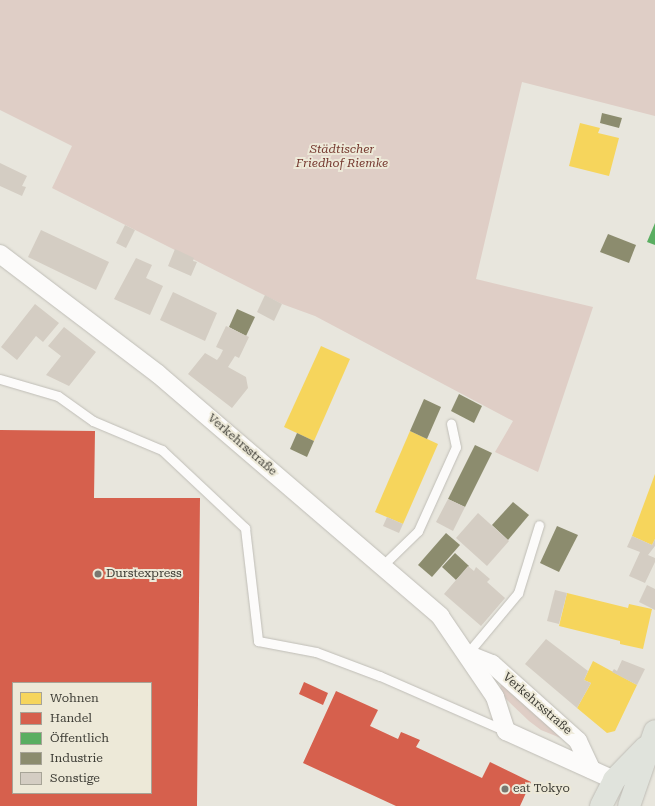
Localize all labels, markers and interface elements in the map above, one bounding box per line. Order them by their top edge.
park label: Städtischer Friedhof Riemke [296,143,388,171]
street label: Verkehrsstraße [205,411,279,479]
place label: Durstexpress [106,567,182,581]
marker: Durstexpress [93,569,103,579]
street label: Verkehrsstraße [500,670,574,738]
legend [12,682,152,794]
text: Wohnen [50,691,99,705]
text: Handel [50,711,92,725]
text: Öffentlich [50,731,109,745]
text: Industrie [50,751,103,765]
text: Sonstige [50,771,100,785]
place label: eat Tokyo [513,782,570,796]
marker: eat Tokyo [500,784,510,794]

